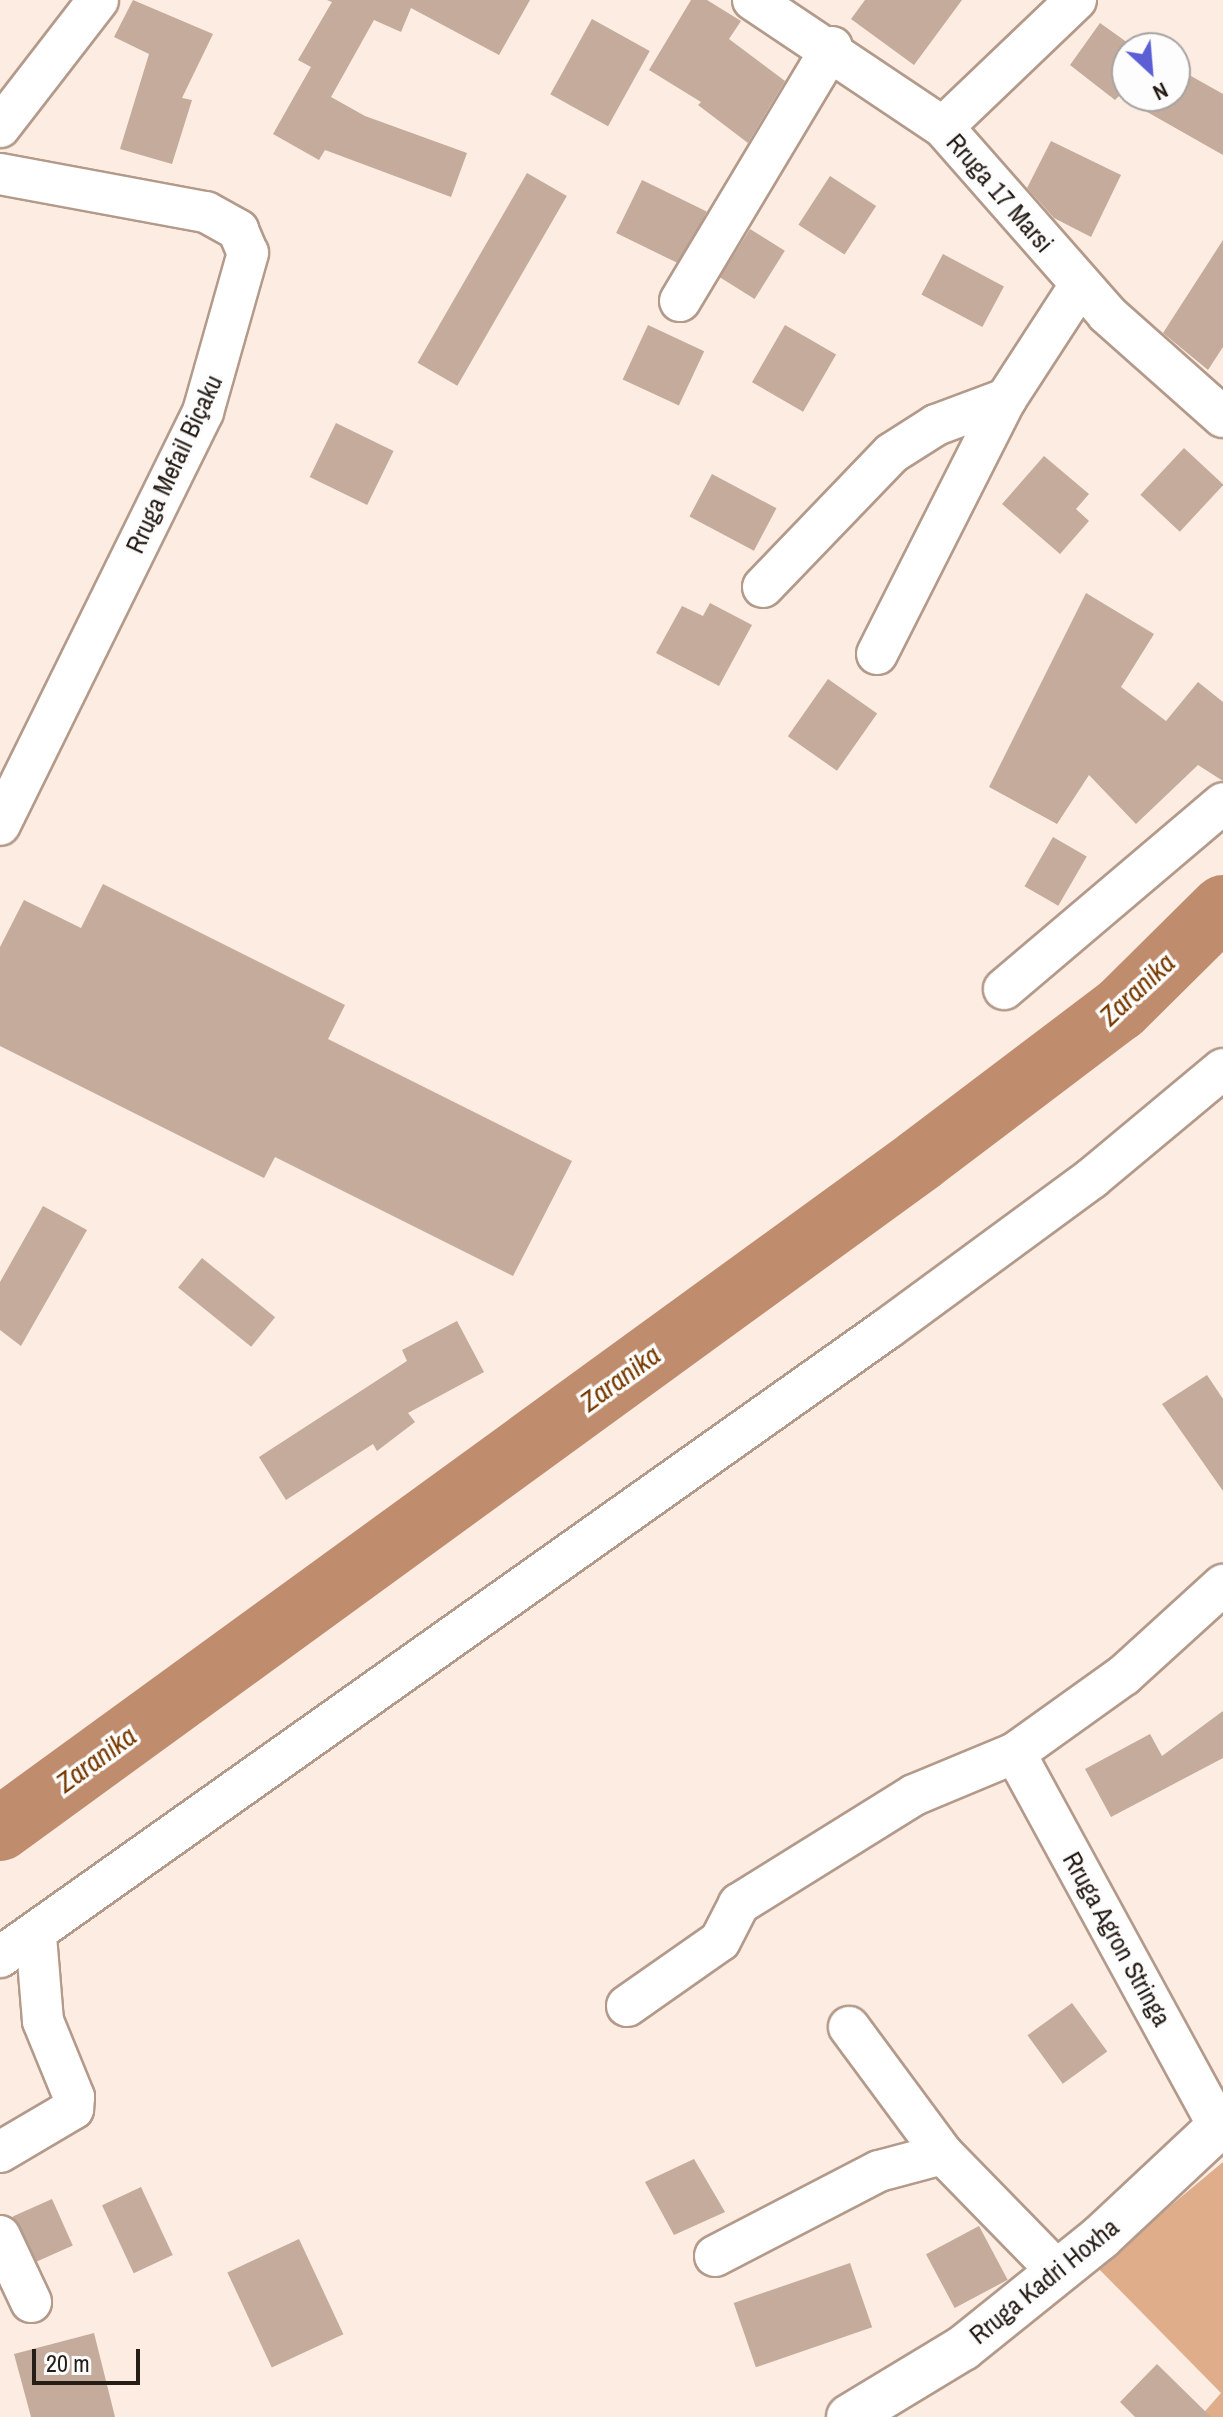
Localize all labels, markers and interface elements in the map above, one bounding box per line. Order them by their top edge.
north arrow [1111,32,1191,112]
text: N [1148,75,1173,108]
street label: Rruga 17 Marsi [940,127,1060,259]
street label: Rruga Mefail Biçaku [119,370,229,558]
water label: Zaranika [1092,946,1182,1032]
water label: Zaranika [573,1338,667,1418]
water label: Zaranika [49,1719,143,1799]
street label: Rruga Agron Stringa [1056,1846,1178,2032]
street label: Rruga Kadri Hoxha [963,2211,1125,2351]
scale bar [36,2333,144,2383]
text: 20 m [46,2347,90,2379]

